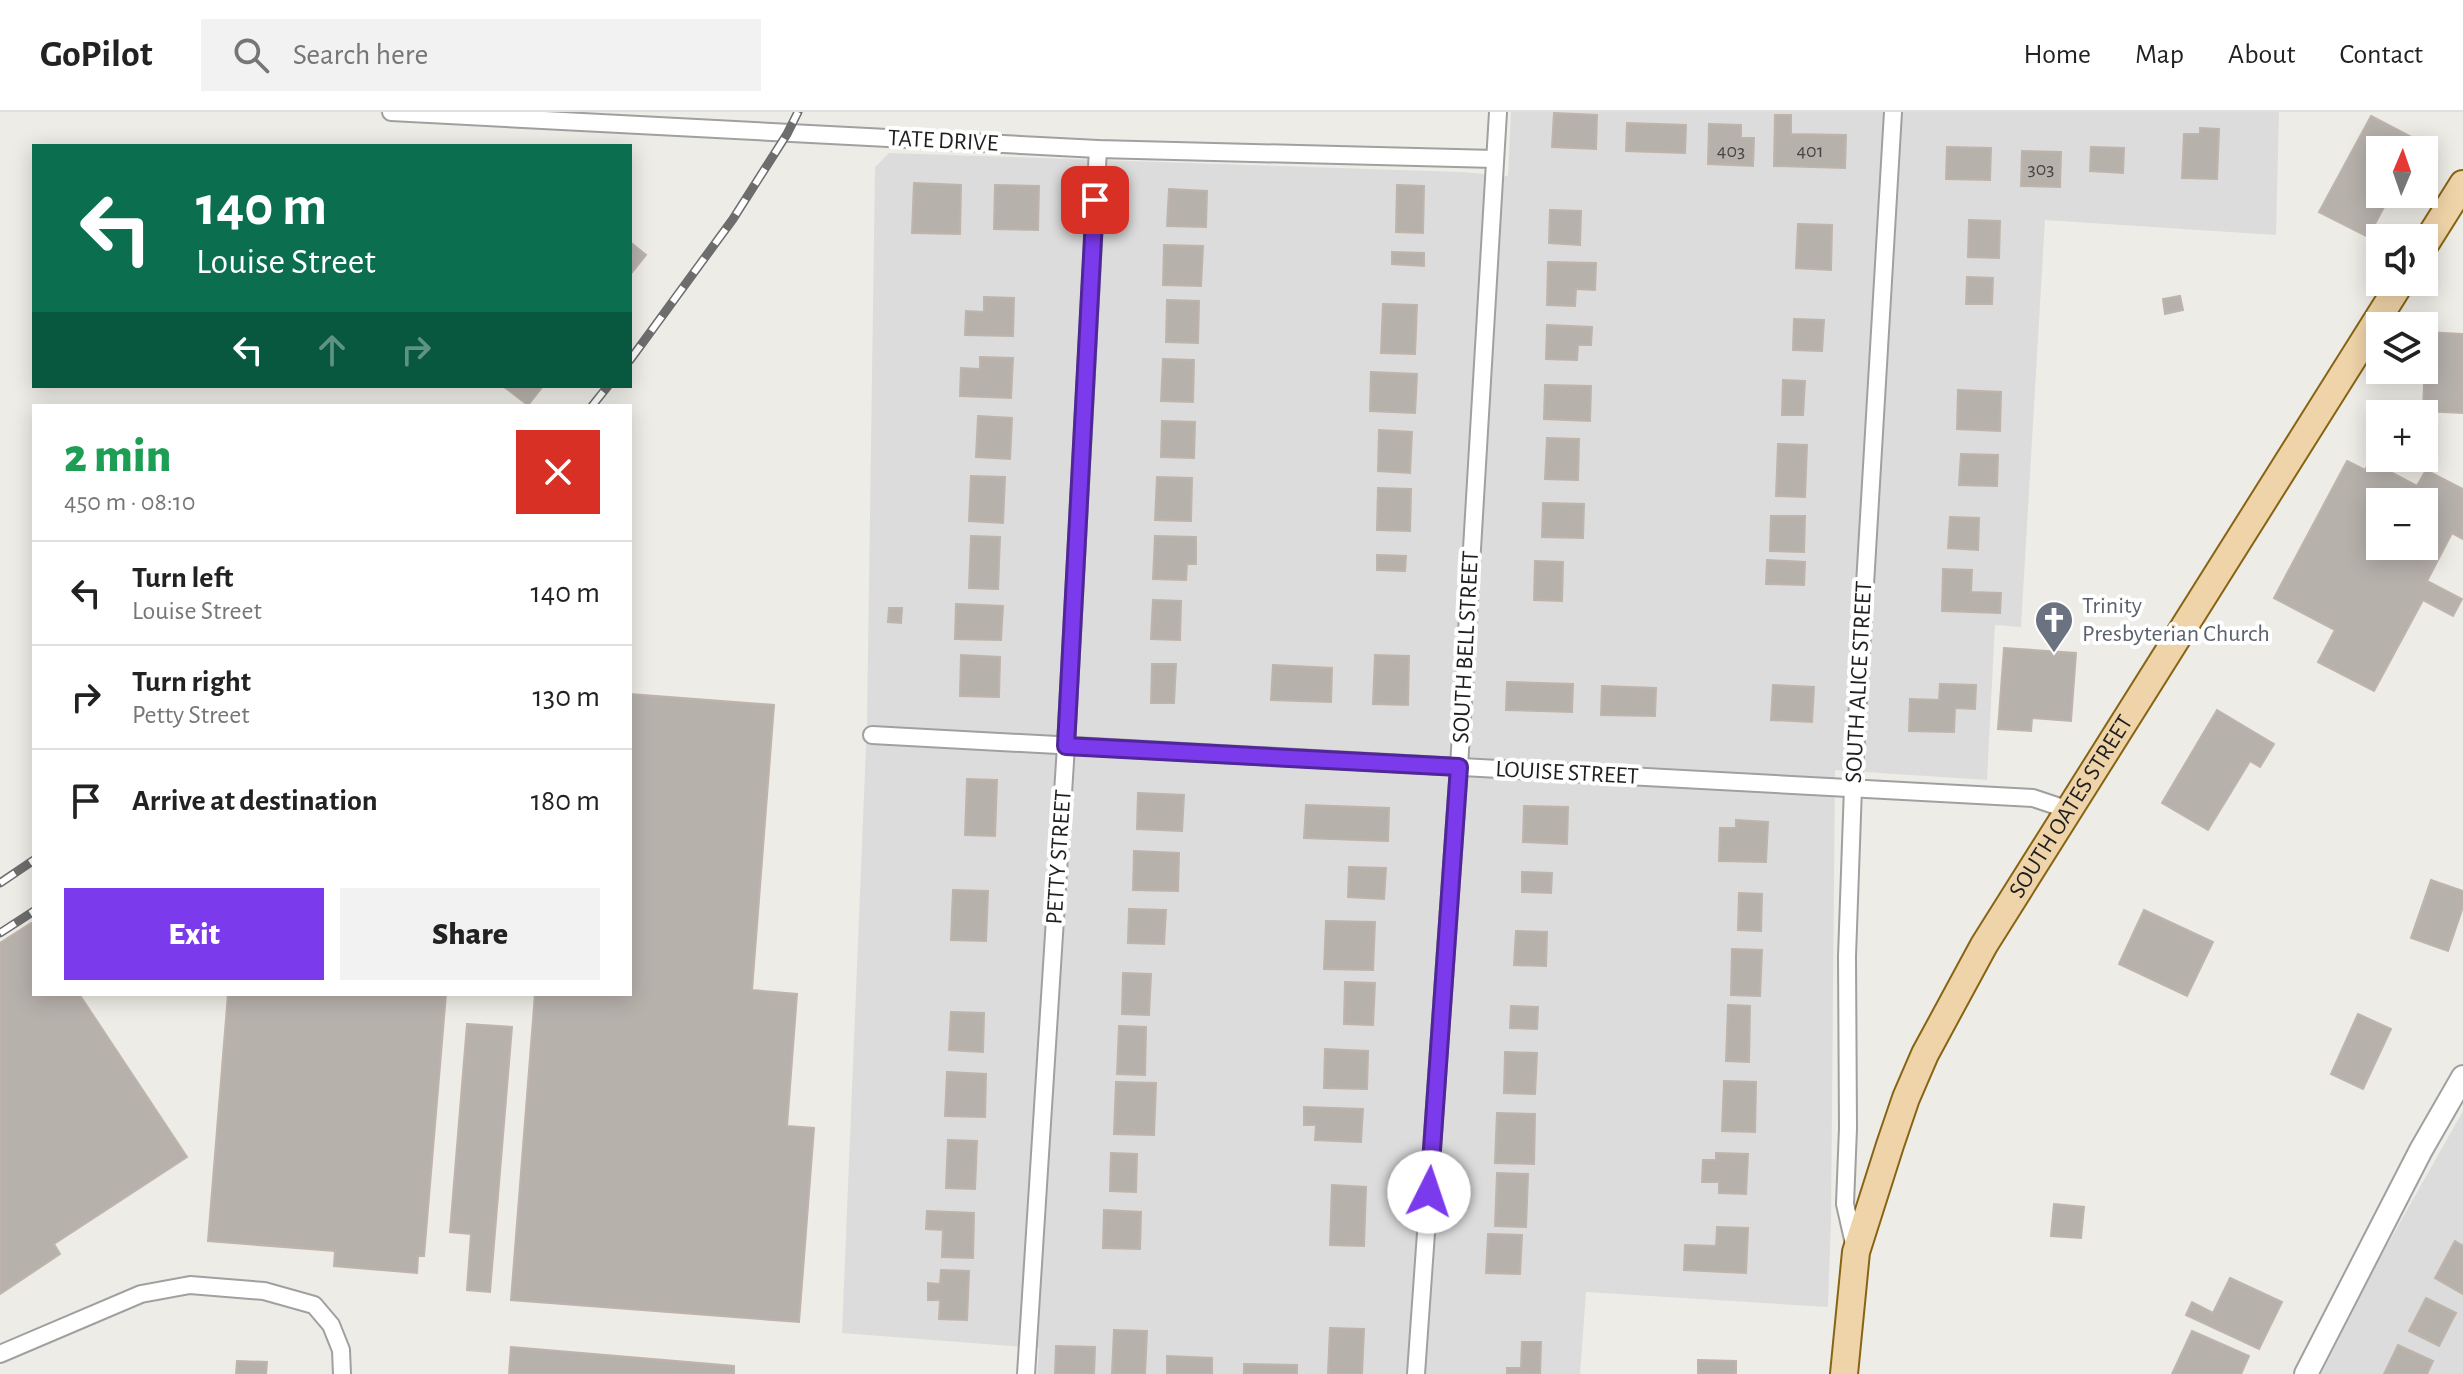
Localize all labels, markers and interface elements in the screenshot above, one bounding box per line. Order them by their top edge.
search box [201,19,761,91]
icon: search [229,33,273,77]
text: GoPilot [40,36,153,74]
text: Search here [293,40,428,70]
text: Home [2024,41,2091,69]
text: Map [2135,41,2184,69]
text: About [2228,41,2296,69]
text: Contact [2340,41,2423,69]
street label: TATE DRIVE [887,126,999,156]
north arrow [2366,136,2438,208]
map controls [2366,136,2438,560]
house number: 403 [1717,141,1745,161]
house number: 401 [1796,141,1824,161]
house number: 303 [2027,159,2055,179]
pin [1061,166,1129,234]
icon: left [64,176,168,280]
icon: arrive [1073,178,1117,222]
text: 140 m [196,179,327,235]
button: sound [2366,224,2438,296]
text: Louise Street [196,244,376,280]
button: layers [2366,312,2438,384]
icon: left [226,328,270,372]
icon: ahead [310,328,354,372]
icon: right [394,328,438,372]
button: + [2366,400,2438,472]
button: close [516,430,600,514]
text: 2 min [64,433,172,481]
button: − [2366,488,2438,560]
text: 450 m · 08:10 [64,489,195,515]
street label: SOUTH BELL STREET [1449,550,1483,744]
text: Turn left [132,563,233,593]
icon: left [64,571,108,615]
text: 140 m [530,578,600,608]
street label: SOUTH ALICE STREET [1842,580,1876,784]
place label: Trinity Presbyterian Church [2082,594,2270,646]
text: Louise Street [132,598,262,624]
church icon: Trinity Presbyterian Church [2033,599,2075,654]
text: Turn right [132,667,251,697]
icon: right [64,675,108,719]
text: 130 m [533,682,600,712]
text: Petty Street [132,702,250,728]
street label: SOUTH OATES STREET [2005,711,2138,902]
street label: LOUISE STREET [1495,757,1640,789]
icon: arrive [64,779,108,823]
text: Arrive at destination [132,786,378,816]
text: 180 m [531,786,600,816]
street label: PETTY STREET [1042,789,1076,925]
button: Exit [64,888,324,980]
button: Share [340,888,600,980]
position arrow [1387,1150,1471,1234]

